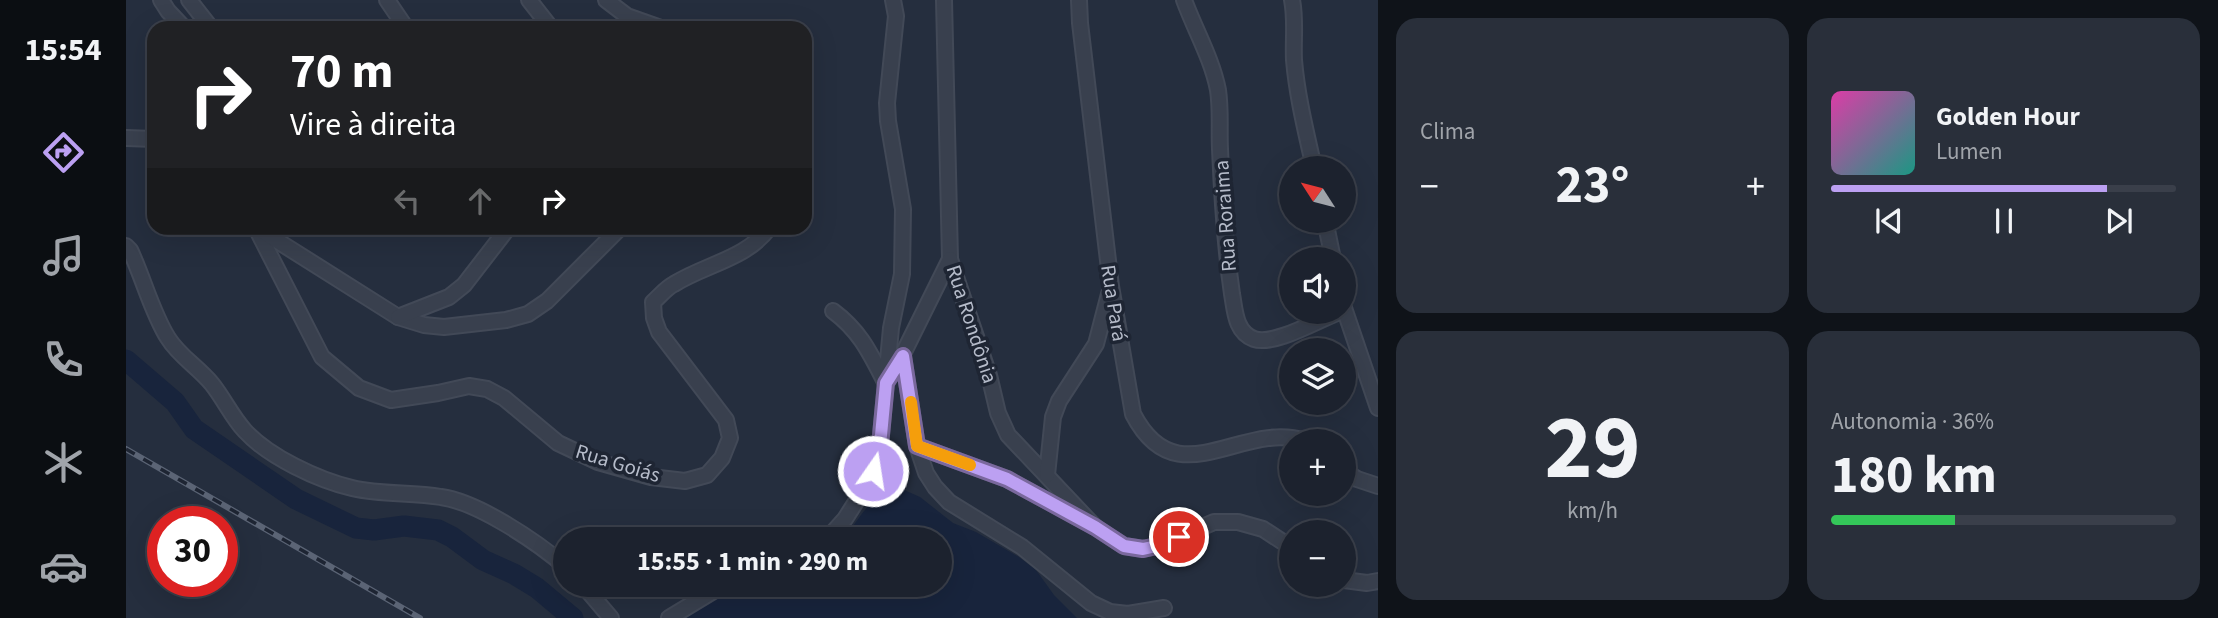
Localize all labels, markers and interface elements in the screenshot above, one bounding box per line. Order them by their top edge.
text: 15:54 [24,27,102,73]
text: 70 m [290,37,394,107]
icon: right [175,49,266,140]
text: Golden Hour [1936,98,2080,135]
text: Vire à direita [290,102,456,148]
text: Clima [1420,115,1475,148]
icon: directions [39,128,88,177]
text: Lumen [1936,135,2003,168]
text: 23° [1556,149,1629,223]
north arrow [1279,156,1356,233]
map controls [1279,156,1356,597]
street label: Rua Roraima [1206,159,1244,273]
text: − [1420,160,1439,214]
text: + [1746,160,1765,214]
icon: left [388,182,426,220]
icon: ahead [461,182,499,220]
icon: right [534,182,572,220]
icon: previous [1870,202,1908,240]
icon: pause [1985,202,2023,240]
icon: next [2100,202,2138,240]
icon: music [39,231,88,280]
button: sound [1279,247,1356,324]
street label: Rua Rondônia [939,261,1005,387]
street label: Rua Pará [1093,263,1135,343]
icon: phone [39,335,88,384]
button: layers [1279,338,1356,415]
text: 29 [1544,384,1641,513]
text: Autonomia · 36% [1831,405,1994,438]
button: + [1279,429,1356,506]
position arrow [836,434,910,508]
street label: Rua Goiás [572,436,664,490]
icon: climate [39,438,88,487]
text: 180 km [1831,439,1997,513]
text: km/h [1567,494,1618,527]
speed limit sign: 30 [147,506,238,597]
pin [1149,507,1209,567]
icon: arrive [1160,518,1198,556]
button: − [1279,520,1356,597]
icon: car [39,542,88,591]
text: 15:55 · 1 min · 290 m [637,543,868,580]

